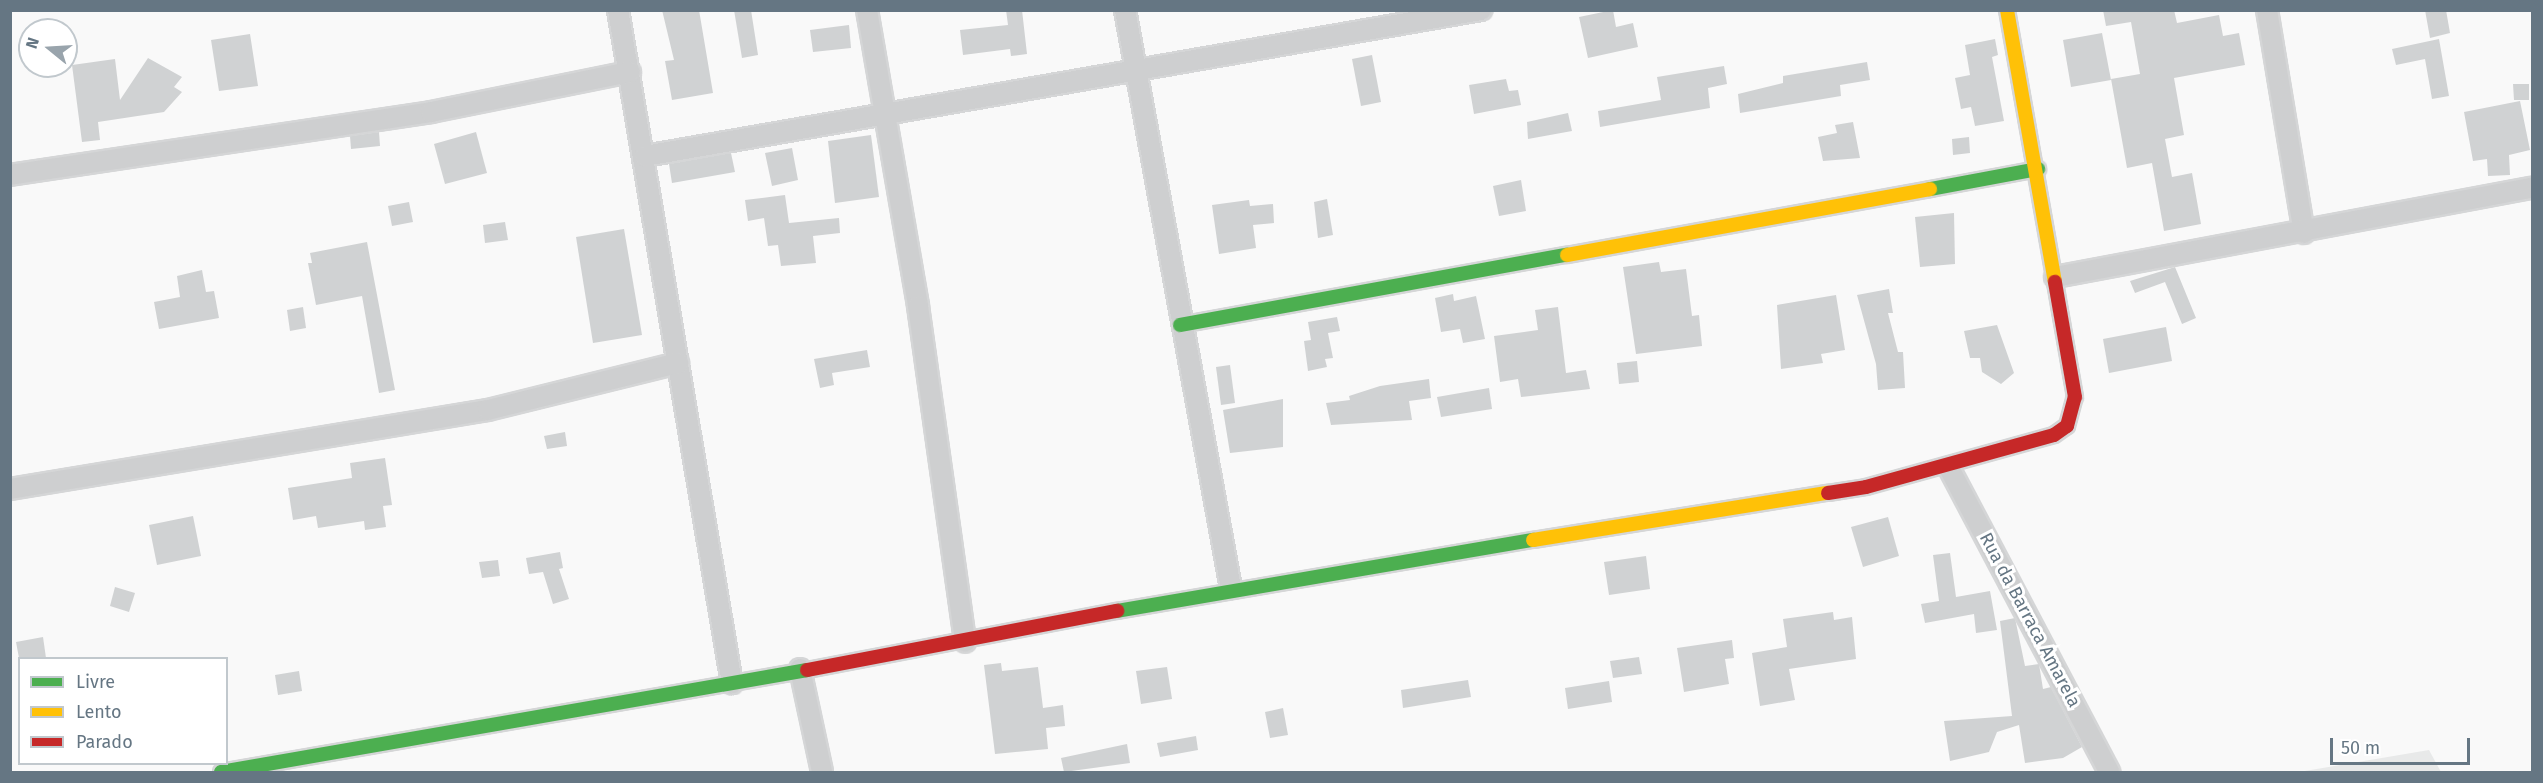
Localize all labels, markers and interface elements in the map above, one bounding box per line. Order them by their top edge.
north arrow [18,18,78,78]
text: N [22,35,43,51]
street label: Rua da Barraca Amarela [1975,529,2085,711]
legend [18,657,228,765]
text: Livre [76,671,115,693]
text: Lento [76,701,122,723]
scale bar [2333,726,2472,764]
text: Parado [76,731,133,753]
text: 50 m [2341,737,2380,759]

